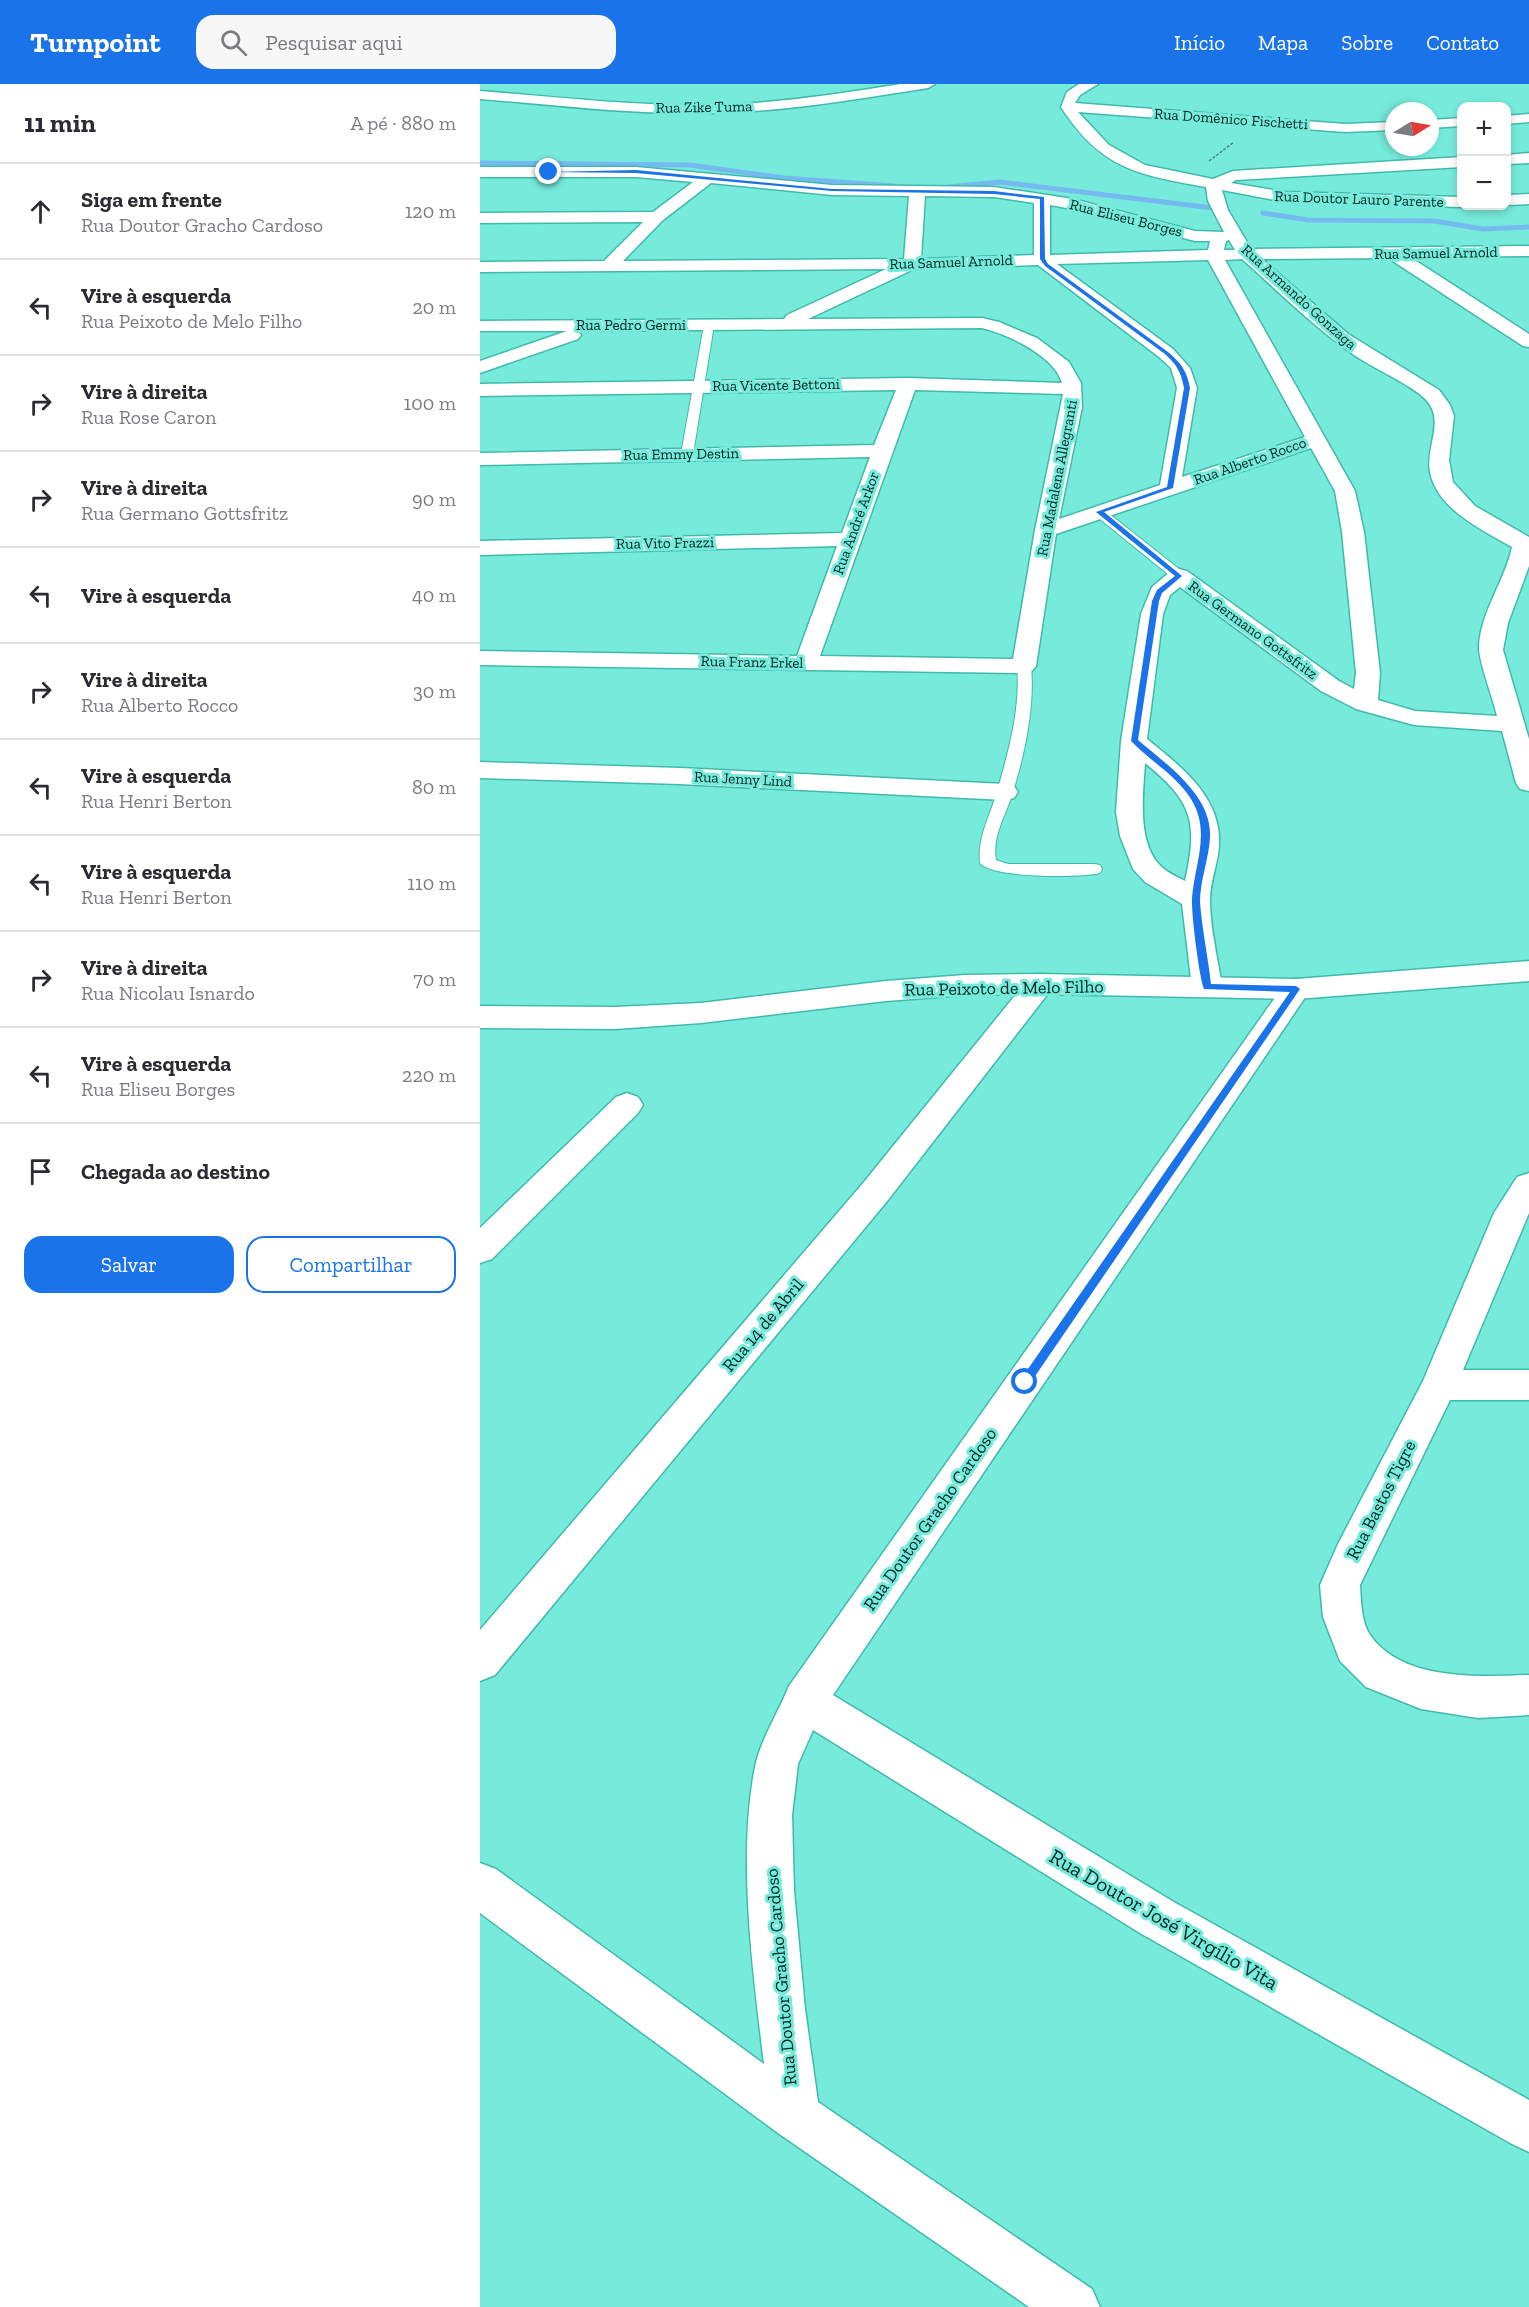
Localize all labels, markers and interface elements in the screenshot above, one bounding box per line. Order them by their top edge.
search box [196,15,616,69]
text: Turnpoint [30,26,160,59]
icon: search [217,26,250,59]
text: Pesquisar aqui [265,29,403,56]
text: Início [1174,30,1225,55]
text: Mapa [1258,30,1308,55]
text: Sobre [1341,30,1393,55]
text: Contato [1426,30,1499,55]
street label: Rua Zike Tuma [655,97,753,117]
north arrow [1385,102,1439,156]
map controls [1457,102,1511,210]
button: + [1457,102,1511,156]
street label: Rua Domênico Fischetti [1153,105,1309,133]
text: 11 min [24,107,96,139]
text: A pé · 880 m [350,111,456,135]
button: − [1457,156,1511,210]
route end [535,158,561,184]
text: Siga em frente [81,186,222,213]
street label: Rua Doutor Lauro Parente [1274,187,1444,211]
icon: ahead [24,195,57,228]
street label: Rua Eliseu Borges [1068,195,1184,241]
text: 120 m [405,199,456,223]
text: Rua Doutor Gracho Cardoso [81,213,323,237]
street label: Rua Armando Gonzaga [1238,241,1360,353]
street label: Rua Samuel Arnold [1374,243,1499,263]
street label: Rua Samuel Arnold [889,251,1014,273]
text: Vire à esquerda [81,282,231,309]
icon: left [24,291,57,324]
text: 20 m [412,295,456,319]
text: Rua Peixoto de Melo Filho [81,309,302,333]
street label: Rua Pedro Germi [576,316,686,334]
street label: Rua Vicente Bettoni [712,375,840,395]
text: Vire à direita [81,378,208,405]
icon: right [24,387,57,420]
text: 100 m [403,391,456,415]
street label: Rua Madalena Allegranti [1033,398,1081,558]
text: Rua Rose Caron [81,405,217,429]
street label: Rua Alberto Rocco [1191,433,1309,489]
street label: Rua Emmy Destin [623,444,740,464]
street label: Rua André Arkor [829,469,883,577]
text: Vire à direita [81,474,208,501]
icon: right [24,483,57,516]
text: 90 m [412,487,456,511]
text: Rua Germano Gottsfritz [81,501,288,525]
street label: Rua Vito Frazzi [616,533,714,553]
street label: Rua Germano Gottsfritz [1185,577,1321,683]
icon: left [24,579,57,612]
text: Vire à esquerda [81,582,231,609]
text: 40 m [412,583,456,607]
street label: Rua Franz Erkel [700,652,804,672]
text: Vire à direita [81,666,208,693]
icon: right [24,675,57,708]
text: 30 m [413,679,456,703]
text: Rua Alberto Rocco [81,693,238,717]
text: Vire à esquerda [81,762,231,789]
street label: Rua Jenny Lind [693,767,793,791]
icon: left [24,771,57,804]
text: 80 m [412,775,456,799]
text: Rua Henri Berton [81,789,232,813]
text: Vire à esquerda [81,858,231,885]
icon: left [24,867,57,900]
text: 110 m [407,871,456,895]
text: Rua Henri Berton [81,885,232,909]
text: Vire à direita [81,954,208,981]
icon: right [24,963,57,996]
text: 70 m [413,967,456,991]
street label: Rua Peixoto de Melo Filho [904,975,1104,1001]
text: Rua Nicolau Isnardo [81,981,255,1005]
text: Vire à esquerda [81,1050,231,1077]
icon: left [24,1059,57,1092]
text: 220 m [402,1063,456,1087]
text: Rua Eliseu Borges [81,1077,235,1101]
icon: arrive [24,1155,57,1188]
text: Chegada ao destino [81,1158,270,1185]
button: Salvar [24,1236,234,1293]
button: Compartilhar [246,1236,456,1293]
street label: Rua 14 de Abril [718,1274,809,1376]
route start [1011,1368,1037,1394]
street label: Rua Doutor Gracho Cardoso [859,1423,1001,1615]
street label: Rua Bastos Tigre [1341,1437,1421,1563]
street label: Rua Doutor José Virgílio Vita [1045,1843,1283,1995]
street label: Rua Doutor Gracho Cardoso [761,1868,801,2086]

